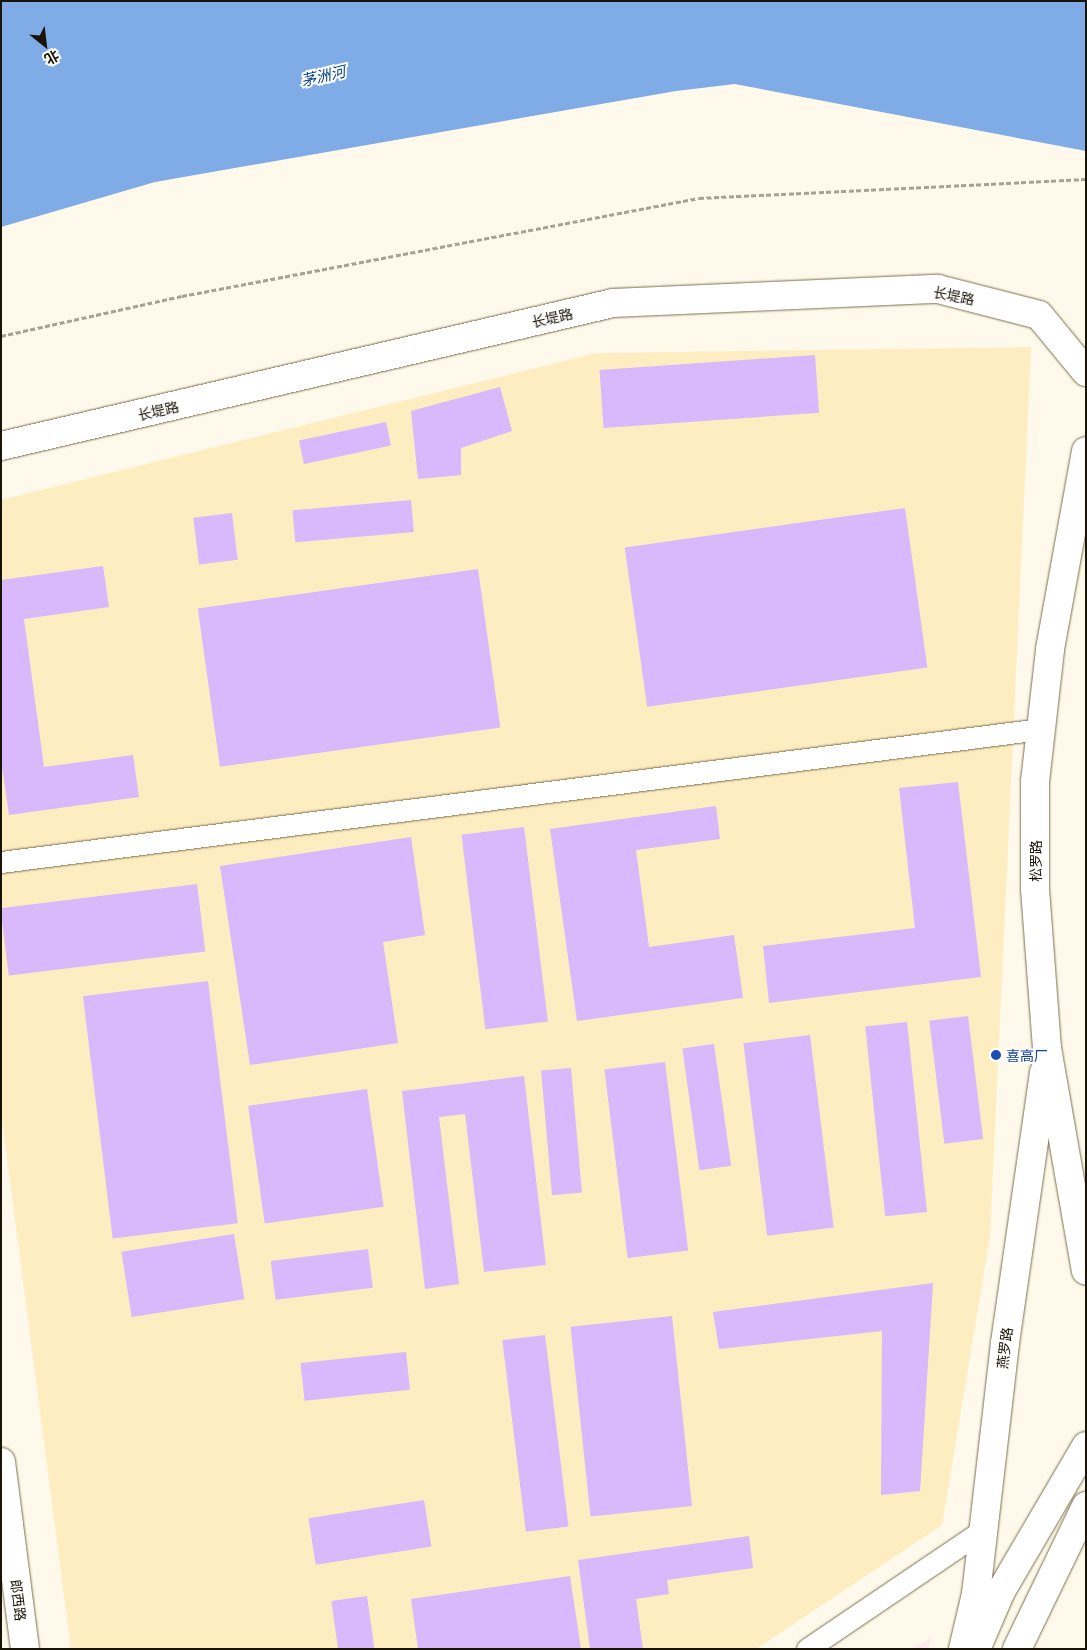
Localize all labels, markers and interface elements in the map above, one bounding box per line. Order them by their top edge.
north arrow [20,20,70,70]
text: 北 [41,46,63,70]
water label: 茅洲河 [299,61,347,89]
street label: 长堤路 [932,283,976,307]
street label: 长堤路 [530,304,574,330]
street label: 长堤路 [136,397,180,423]
street label: 松罗路 [1027,840,1043,882]
place label: 喜高厂 [1006,1047,1048,1063]
marker: 喜高厂 [990,1049,1002,1061]
street label: 燕罗路 [993,1326,1015,1370]
street label: 郎西路 [8,1578,30,1622]

